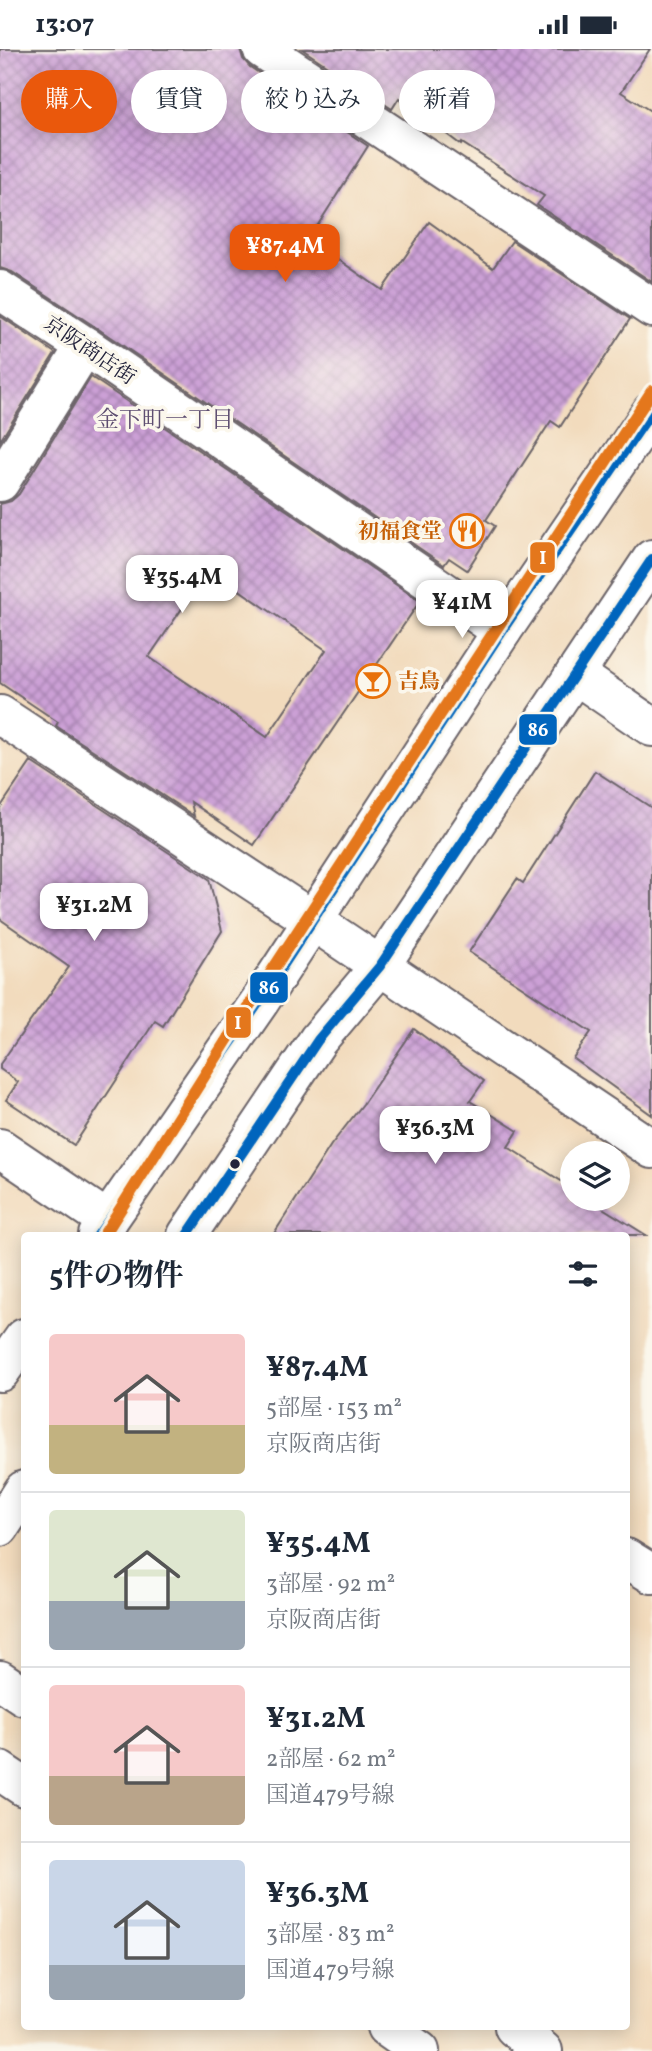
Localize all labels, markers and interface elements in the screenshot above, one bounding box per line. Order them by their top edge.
text: 13:07 [35,7,95,43]
chip: 購入 [21,70,117,133]
chip: 賃貸 [131,70,227,133]
chip: 絞り込み [241,70,385,133]
chip: 新着 [399,70,495,133]
pin: ¥87.4M [228,225,342,284]
text: ¥87.4M [246,231,324,263]
street label: 京阪商店街 [38,310,141,393]
district label: 金下町一丁目 [96,405,234,437]
restaurant icon: 初福食堂 [448,512,486,550]
place label: 初福食堂 [358,518,442,547]
line badge: I [529,541,556,574]
text: I [539,546,547,572]
pin: ¥35.4M [125,555,239,615]
text: ¥35.4M [142,562,222,594]
pin: ¥41M [421,581,503,640]
text: ¥41M [432,587,492,619]
bar icon: 吉鳥 [354,662,392,700]
place label: 吉鳥 [398,668,440,697]
line badge: 86 [518,713,558,746]
text: 86 [528,718,548,744]
pin: ¥31.2M [37,883,151,943]
text: ¥31.2M [56,890,132,922]
line badge: 86 [249,971,289,1004]
text: 86 [259,976,279,1002]
line badge: I [225,1006,252,1039]
text: I [234,1011,242,1037]
pin: ¥36.3M [378,1107,492,1166]
text: ¥36.3M [396,1113,474,1145]
map controls [560,1141,630,1211]
button: layers [560,1141,630,1211]
unlabelled marker [228,1157,242,1171]
icon: filters [564,1255,602,1293]
text: 5件の物件 [49,1256,183,1298]
text: ¥87.4M [266,1347,368,1389]
icon: home [105,1362,189,1446]
text: 5部屋 · 153 m² [266,1393,402,1425]
text: 京阪商店街 [266,1429,381,1461]
text: ¥35.4M [266,1523,370,1565]
icon: home [105,1538,189,1622]
text: 3部屋 · 92 m² [266,1569,395,1601]
text: 京阪商店街 [266,1605,381,1637]
text: ¥31.2M [266,1698,365,1740]
icon: home [105,1713,189,1797]
text: 2部屋 · 62 m² [266,1744,396,1776]
text: 国道479号線 [266,1780,395,1812]
text: ¥36.3M [266,1873,369,1915]
icon: home [105,1888,189,1972]
text: 3部屋 · 83 m² [266,1919,394,1951]
text: 国道479号線 [266,1955,395,1987]

